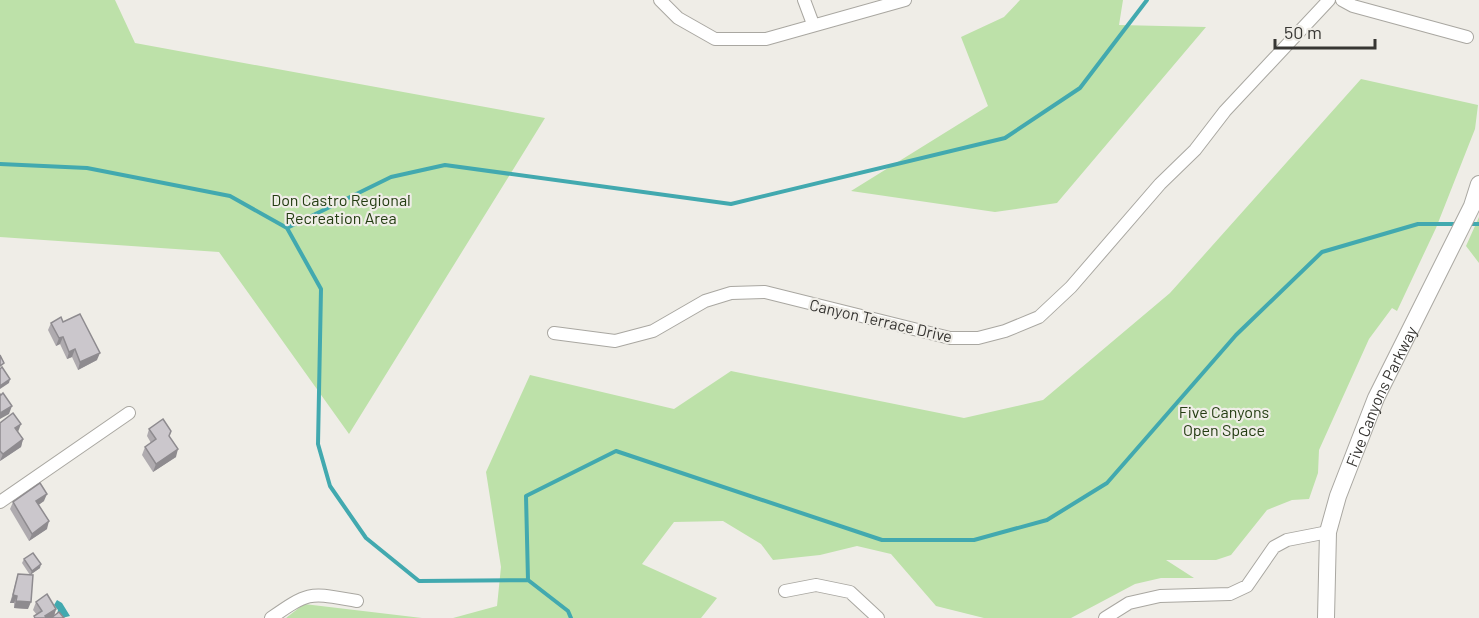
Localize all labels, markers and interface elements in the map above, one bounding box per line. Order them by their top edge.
scale bar [1275,12,1376,50]
text: 50 m [1284,21,1322,43]
park label: Don Castro Regional Recreation Area [271,190,411,227]
street label: Canyon Terrace Drive [808,294,954,346]
street label: Five Canyons Parkway [1341,322,1420,469]
park label: Five Canyons Open Space [1179,402,1269,439]

